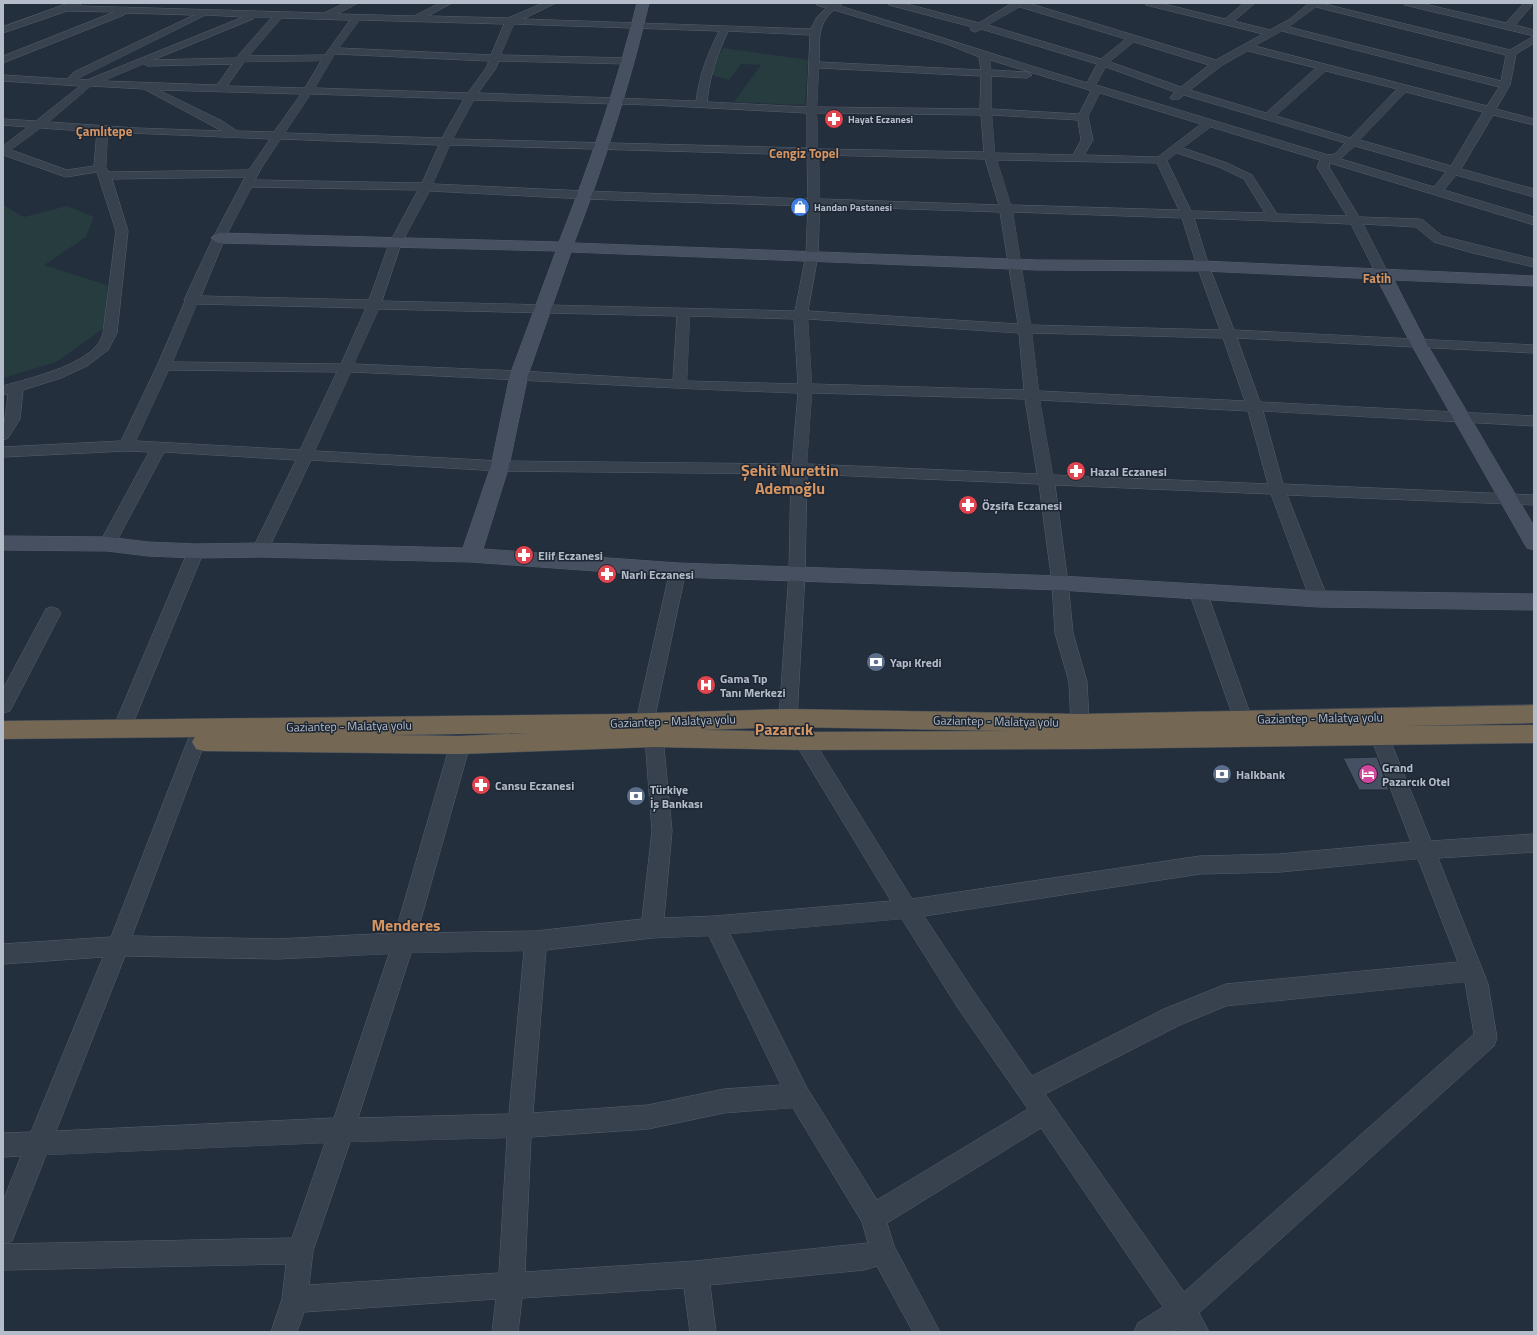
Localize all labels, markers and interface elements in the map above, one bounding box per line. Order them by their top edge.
pharmacy icon: Hayat Eczanesi [823,108,845,130]
place label: Hayat Eczanesi [848,112,913,127]
district label: Çamlıtepe [76,121,133,141]
district label: Cengiz Topel [769,143,839,163]
shop icon: Handan Pastanesi [789,196,811,218]
place label: Handan Pastanesi [814,200,892,215]
district label: Fatih [1363,268,1391,288]
district label: Şehit Nurettin Ademoğlu [741,458,839,500]
pharmacy icon: Hazal Eczanesi [1065,460,1087,482]
place label: Hazal Eczanesi [1090,462,1167,481]
pharmacy icon: Özşifa Eczanesi [957,494,979,516]
place label: Özşifa Eczanesi [982,496,1062,515]
pharmacy icon: Elif Eczanesi [513,544,535,566]
place label: Elif Eczanesi [538,546,603,565]
pharmacy icon: Narlı Eczanesi [596,563,618,585]
place label: Narlı Eczanesi [621,565,694,584]
bank icon: Yapı Kredi [865,651,887,673]
place label: Yapı Kredi [890,653,942,672]
place label: Gama Tıp Tanı Merkezi [720,669,786,702]
hospital icon: Gama Tıp Tanı Merkezi [695,674,717,696]
street label: Gaziantep - Malatya yolu [1257,707,1383,729]
street label: Gaziantep - Malatya yolu [610,709,736,733]
street label: Gaziantep - Malatya yolu [933,710,1059,732]
street label: Gaziantep - Malatya yolu [286,715,412,737]
district label: Pazarcık [755,717,814,741]
place label: Grand Pazarcık Otel [1382,758,1450,791]
bank icon: Halkbank [1211,763,1233,785]
hotel icon: Grand Pazarcık Otel [1357,763,1379,785]
place label: Halkbank [1236,765,1286,784]
pharmacy icon: Cansu Eczanesi [470,774,492,796]
place label: Cansu Eczanesi [495,776,574,795]
place label: Türkiye İş Bankası [650,780,703,813]
bank icon: Türkiye İş Bankası [625,785,647,807]
district label: Menderes [371,913,441,937]

